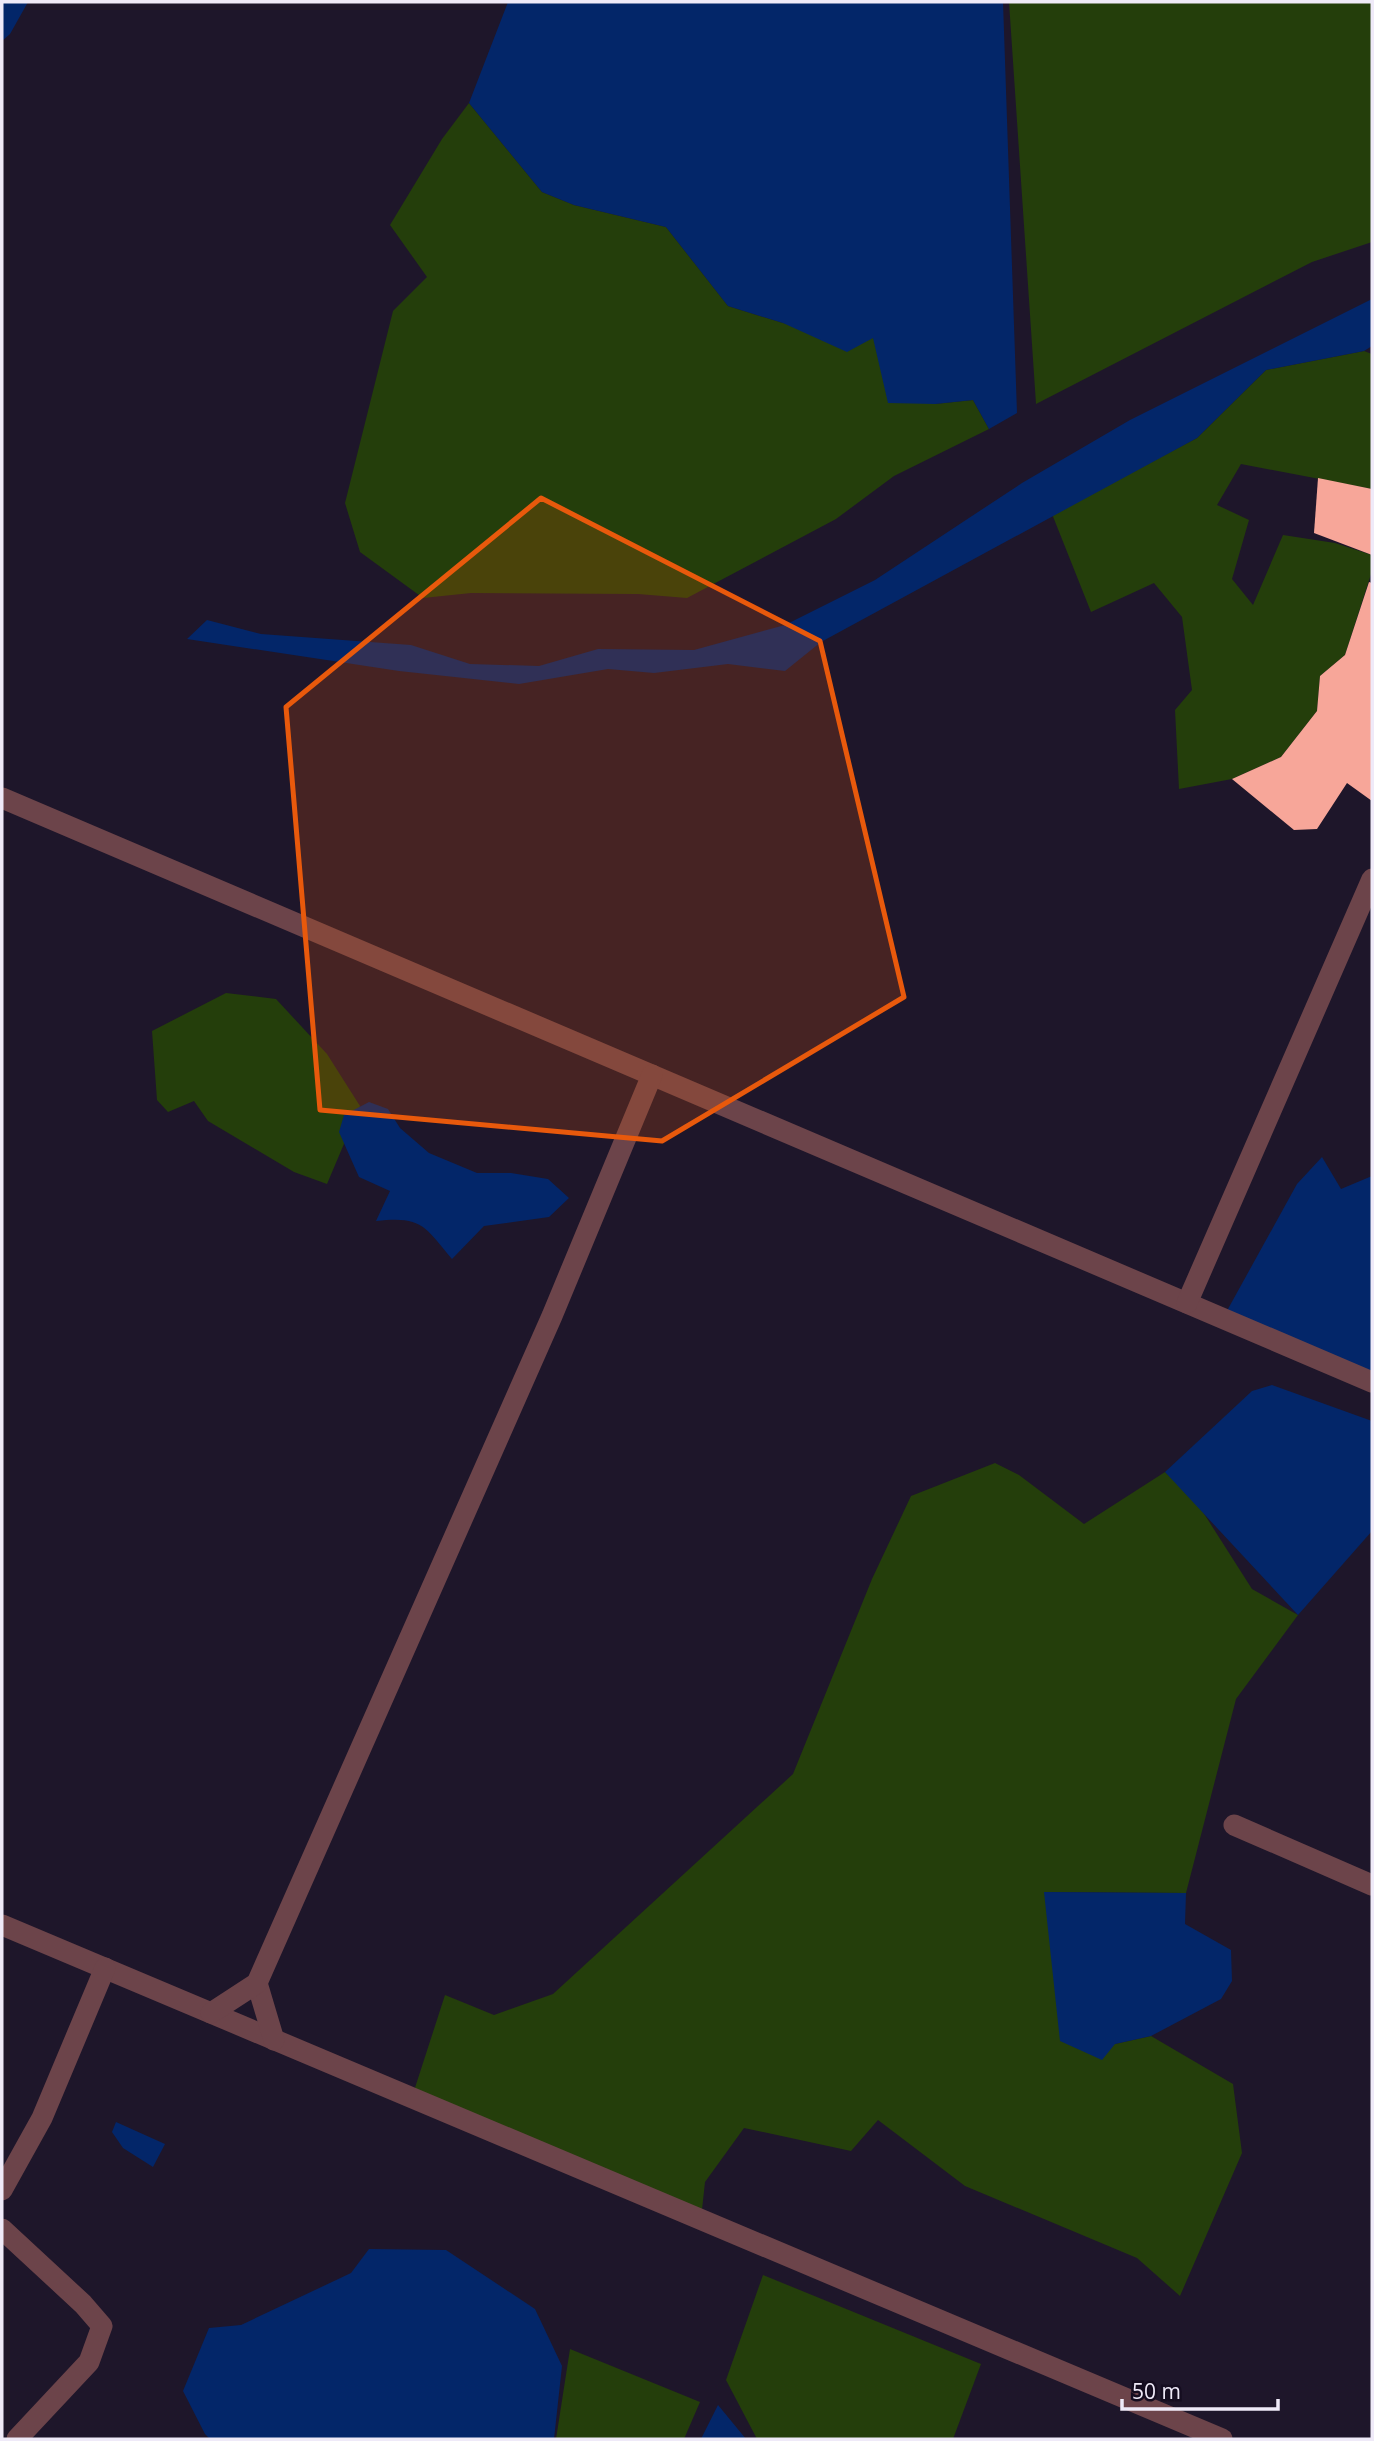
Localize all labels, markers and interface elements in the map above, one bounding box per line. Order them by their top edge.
scale bar [1122,2368,1278,2412]
text: 50 m [1132,2377,1181,2405]

